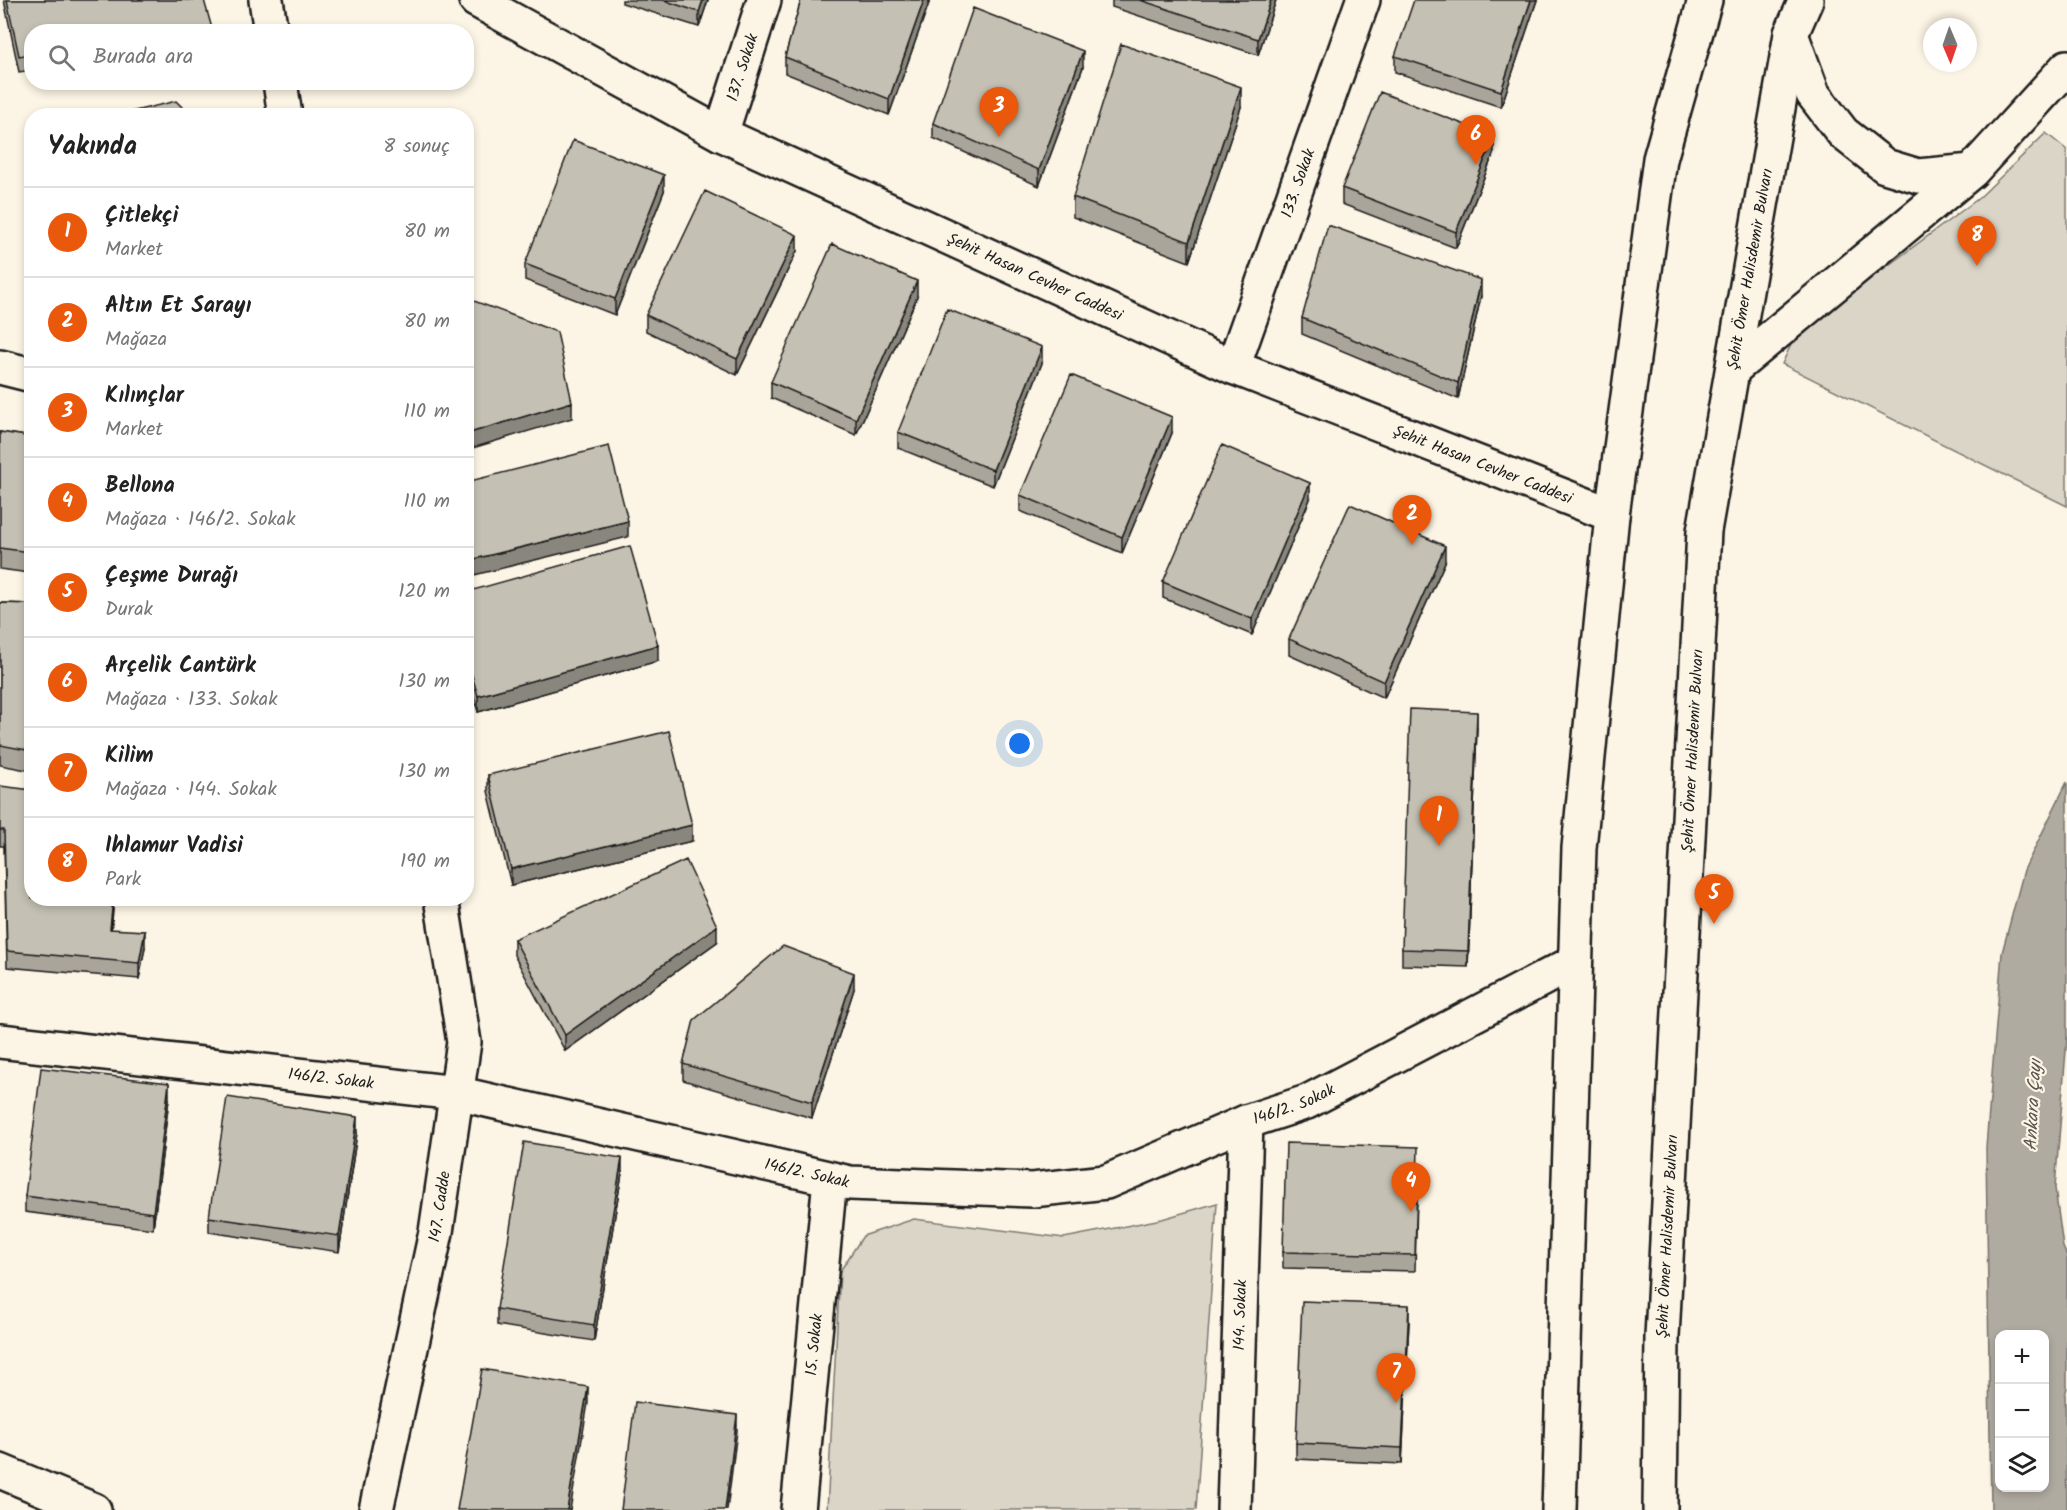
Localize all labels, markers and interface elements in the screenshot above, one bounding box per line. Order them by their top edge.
north arrow [1923,18,1977,72]
search box [24,24,474,90]
street label: 137. Sokak [720,30,765,105]
text: Burada ara [93,40,193,75]
icon: search [45,41,78,74]
pin: 3 [980,88,1018,137]
pin: 6 [1456,116,1496,165]
text: Yakında [48,126,137,168]
text: 8 sonuç [383,131,450,163]
street label: 133. Sokak [1274,145,1322,221]
street label: Şehit Ömer Halisdemir Bulvarı [1720,166,1780,372]
text: Çitlekçi [105,199,178,234]
text: 1 [64,216,71,248]
text: 80 m [404,216,450,248]
pin: 8 [1958,216,1996,266]
street label: Şehit Hasan Cevher Caddesi [943,226,1128,328]
text: Market [105,234,163,266]
text: Altın Et Sarayı [105,289,251,324]
text: 2 [62,306,73,338]
text: 80 m [404,306,450,338]
text: Mağaza [105,324,167,356]
text: Kılınçlar [105,379,184,414]
text: 3 [62,396,73,428]
text: 110 m [404,396,450,428]
text: Market [105,414,163,446]
street label: Şehit Hasan Cevher Caddesi [1390,418,1577,511]
text: Bellona [105,469,175,504]
text: 4 [62,486,73,518]
text: 110 m [404,486,450,518]
pin: 2 [1392,496,1432,545]
text: Mağaza · 146/2. Sokak [105,504,296,536]
text: Çeşme Durağı [105,559,238,594]
text: 5 [62,576,73,608]
text: 120 m [398,576,450,608]
text: Durak [105,594,153,626]
street label: Şehit Ömer Halisdemir Bulvarı [1675,648,1710,853]
text: Arçelik Cantürk [105,649,256,684]
text: 6 [62,666,73,698]
text: 130 m [398,666,450,698]
text: Mağaza · 133. Sokak [105,684,278,716]
your location [1005,729,1034,758]
text: Kilim [105,739,154,774]
text: 7 [63,756,72,788]
text: 130 m [398,756,450,788]
text: Mağaza · 144. Sokak [105,774,277,806]
pin: 1 [1420,796,1458,846]
text: Ihlamur Vadisi [105,829,243,864]
text: 8 [62,846,73,878]
text: 190 m [400,846,450,878]
text: Park [105,864,141,896]
pin: 5 [1694,874,1734,924]
water label: Ankara Çayı [2017,1057,2051,1151]
street label: 146/2. Sokak [287,1061,376,1096]
street label: 146/2. Sokak [1250,1077,1340,1131]
street label: Şehit Ömer Halisdemir Bulvarı [1649,1134,1685,1339]
street label: 146/2. Sokak [762,1151,852,1195]
pin: 4 [1392,1162,1430,1212]
street label: 147. Cadde [422,1169,457,1245]
street label: 144. Sokak [1226,1279,1254,1351]
street label: 15. Sokak [799,1312,829,1377]
map controls [1995,1330,2049,1492]
button: + [1995,1330,2049,1384]
pin: 7 [1376,1354,1416,1403]
button: − [1995,1384,2049,1438]
button: layers [1995,1438,2049,1492]

